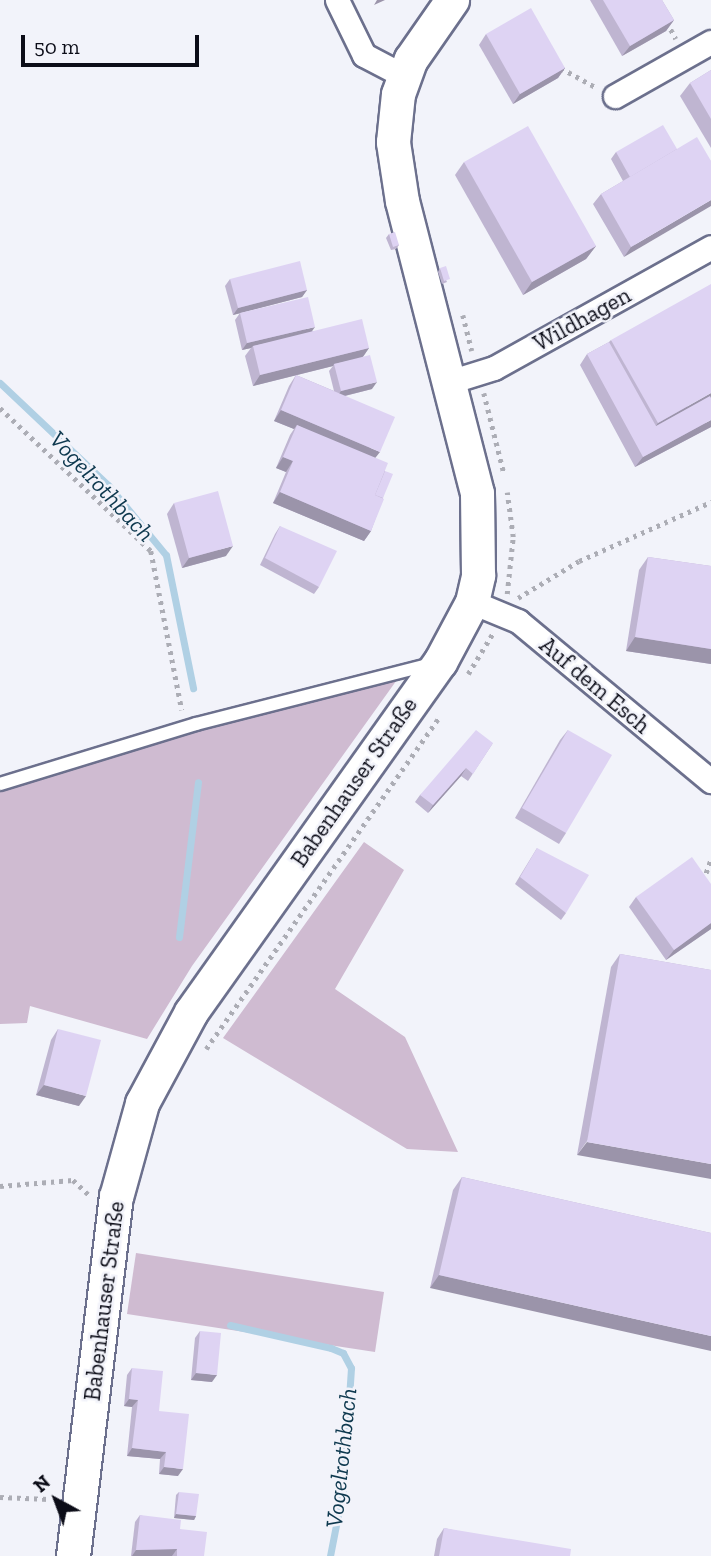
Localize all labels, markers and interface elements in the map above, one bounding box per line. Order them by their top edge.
scale bar [24,21,203,65]
text: 50 m [34,34,80,59]
street label: Wildhagen [529,281,635,357]
water label: Vogelrothbach [44,425,160,547]
street label: Auf dem Esch [534,631,656,739]
street label: Babenhauser Straße [285,692,423,872]
street label: Babenhauser Straße [78,1199,130,1403]
water label: Vogelrothbach [319,1387,363,1529]
north arrow [21,1465,91,1535]
text: N [29,1470,55,1497]

